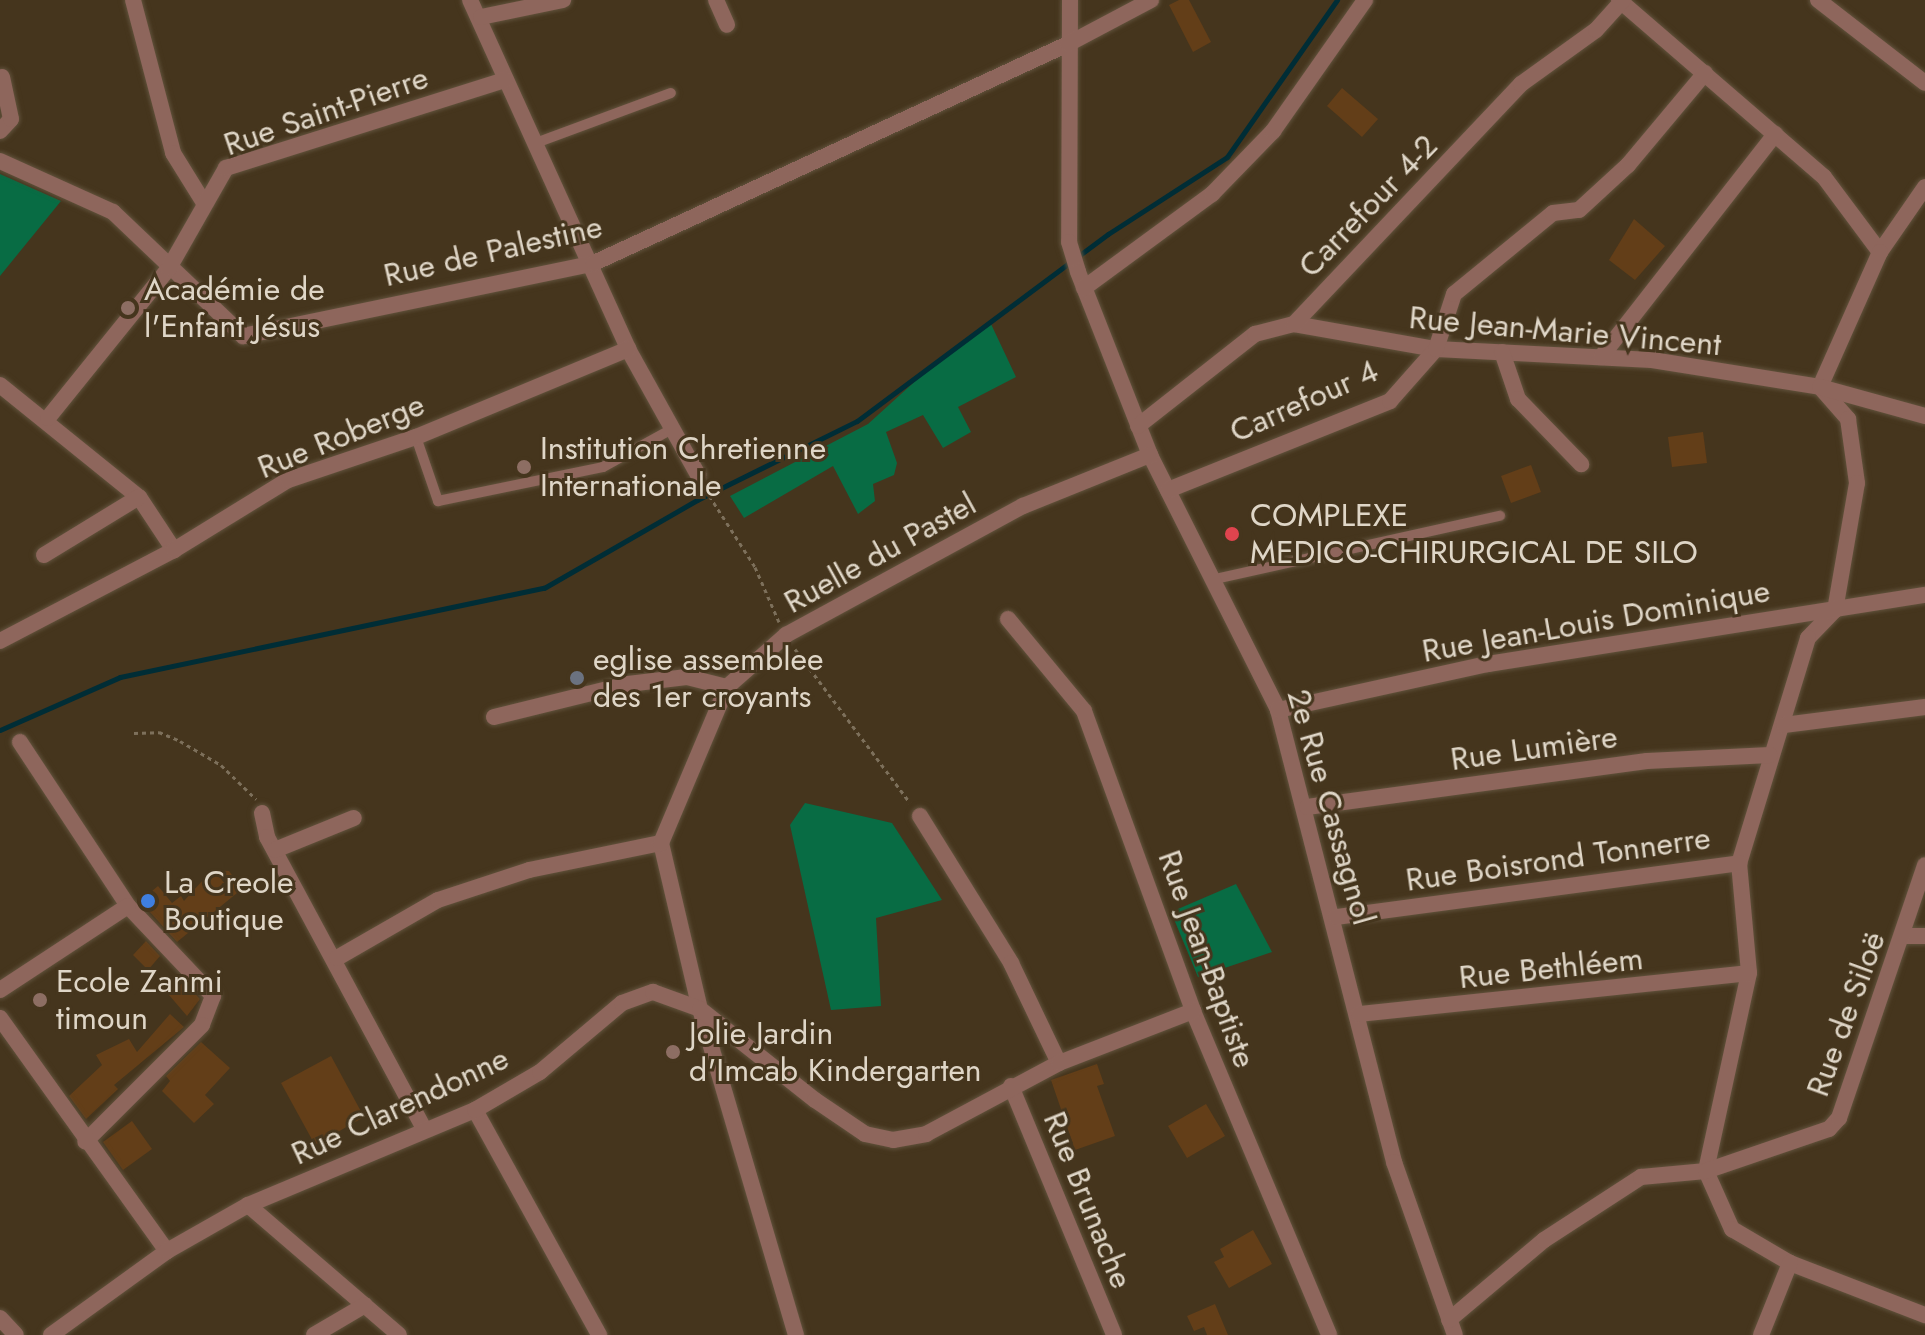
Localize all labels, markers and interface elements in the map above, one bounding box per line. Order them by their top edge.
street label: Rue Saint-Pierre [219,58,433,164]
street label: Carrefour 4-2 [1291,127,1445,285]
street label: Rue de Palestine [380,207,606,295]
place label: Académie de l'Enfant Jésus [144,271,325,346]
street label: Rue Jean-Marie Vincent [1407,298,1723,364]
marker: Académie de l'Enfant Jésus [119,299,137,317]
street label: Carrefour 4 [1224,351,1384,451]
street label: Rue Roberge [252,385,430,487]
place label: Institution Chretienne Internationale [540,430,826,505]
marker: Institution Chretienne Internationale [515,458,533,476]
street label: Ruelle du Pastel [778,485,982,621]
place label: COMPLEXE MEDICO-CHIRURGICAL DE SILO [1250,497,1698,572]
marker: COMPLEXE MEDICO-CHIRURGICAL DE SILO [1221,523,1243,545]
street label: Rue Jean-Louis Dominique [1419,571,1773,671]
place label: eglise assemblee des 1er croyants [593,641,824,716]
marker: eglise assemblee des 1er croyants [568,669,586,687]
street label: 2e Rue Cassagnol [1279,685,1383,929]
street label: Rue Lumière [1448,717,1620,779]
street label: Rue Boisrond Tonnerre [1403,819,1713,899]
street label: Rue Jean-Baptiste [1150,845,1264,1073]
place label: La Creole Boutique [164,864,294,939]
marker: La Creole Boutique [139,892,157,910]
street label: Rue de Siloë [1798,926,1894,1102]
street label: Rue Bethléem [1457,939,1645,997]
place label: Ecole Zanmi timoun [56,963,223,1038]
marker: Ecole Zanmi timoun [31,991,49,1009]
place label: Jolie Jardin d'Imcab Kindergarten [689,1015,982,1090]
street label: Rue Clarendonne [285,1039,515,1173]
marker: Jolie Jardin d'Imcab Kindergarten [664,1043,682,1061]
street label: Rue Brunache [1035,1106,1141,1294]

